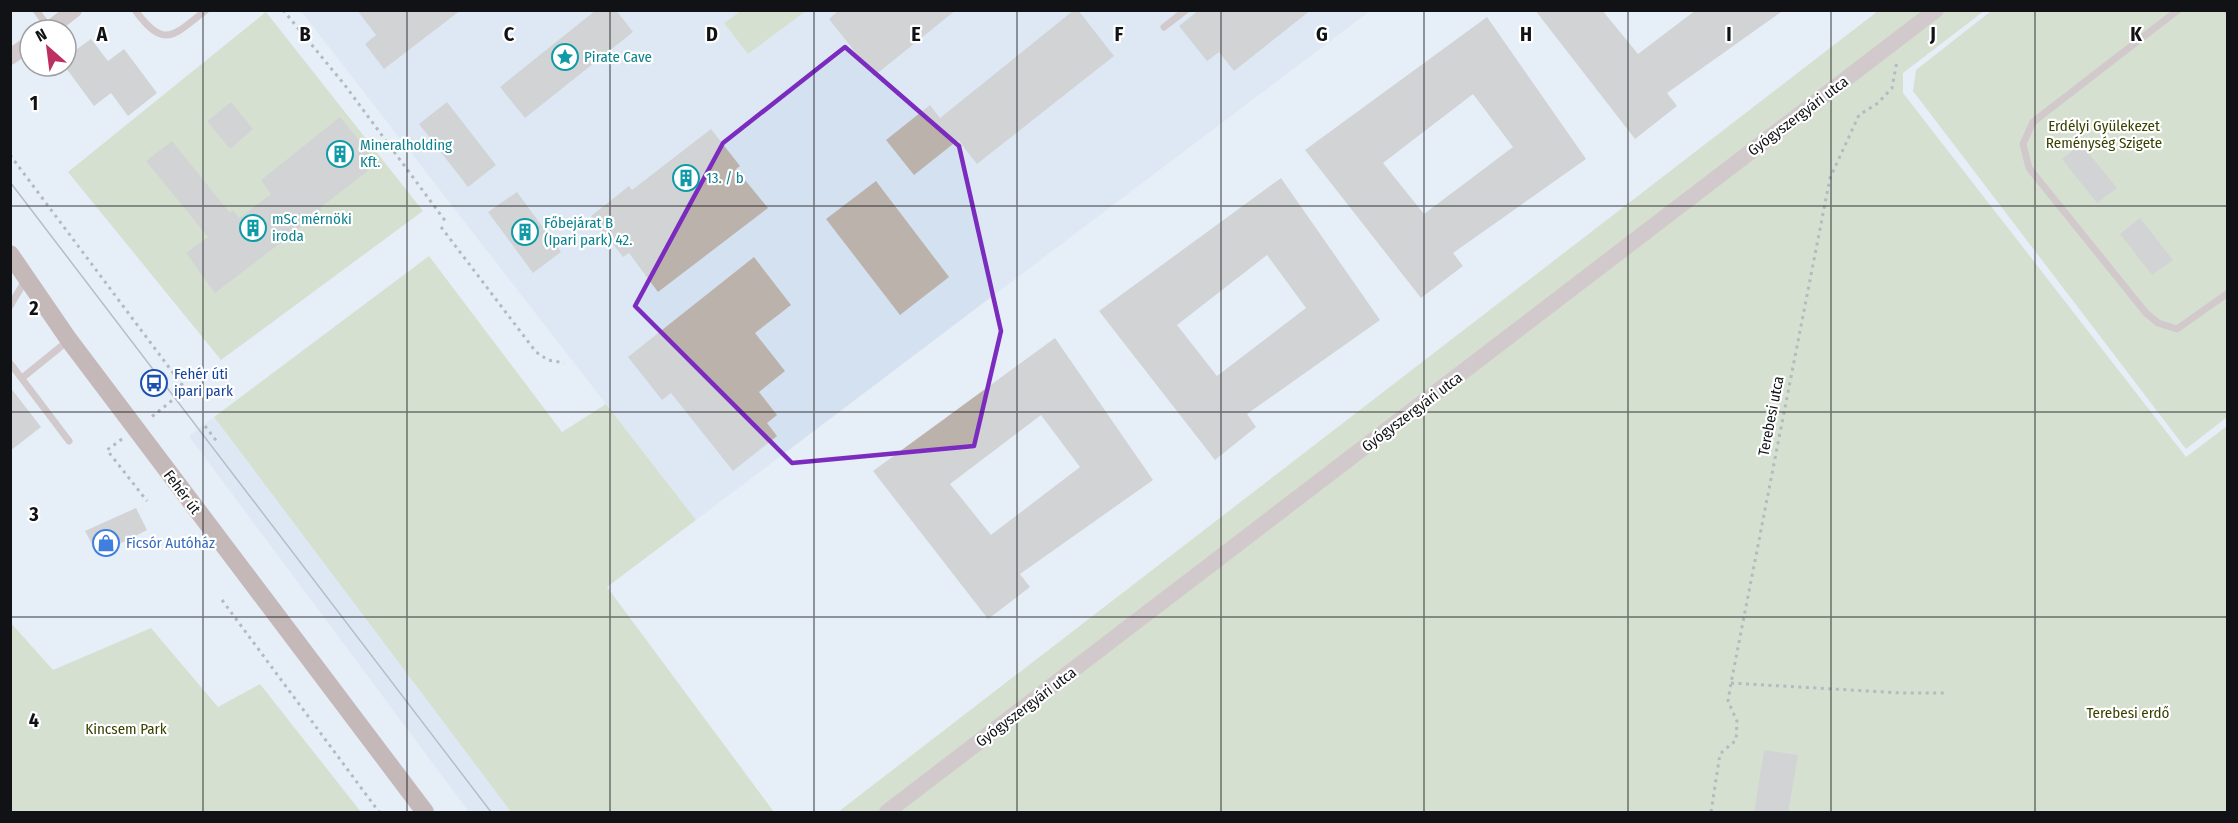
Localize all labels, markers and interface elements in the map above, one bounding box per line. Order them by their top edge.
north arrow [18,18,78,78]
text: A [96,22,109,46]
text: B [299,22,311,46]
text: C [504,22,515,46]
text: D [706,22,718,46]
text: E [911,22,921,46]
text: F [1115,22,1124,46]
text: G [1316,22,1328,46]
text: H [1520,22,1532,46]
text: I [1726,22,1732,46]
text: J [1929,22,1936,46]
text: K [2130,22,2142,46]
text: N [32,25,50,46]
place icon: Pirate Cave [550,42,580,72]
place label: Pirate Cave [584,48,652,66]
street label: Gyógyszergyári utca [1744,72,1852,160]
text: 1 [30,91,38,115]
park label: Erdélyi Gyülekezet Reménység Szigete [2046,117,2162,152]
place label: Mineralholding Kft. [360,136,452,171]
building icon: Mineralholding Kft. [325,139,355,169]
building icon: 13. / b [671,163,701,193]
place label: 13. / b [706,169,744,187]
place label: mSc mérnöki iroda [272,210,352,245]
building icon: mSc mérnöki iroda [238,213,268,243]
place label: Főbejárat B (Ipari park) 42. [544,214,632,249]
building icon: Főbejárat B (Ipari park) 42. [510,217,540,247]
text: 2 [28,296,39,320]
place label: Fehér úti ipari park [174,365,233,400]
bus stop icon: Fehér úti ipari park [139,368,169,398]
street label: Gyógyszergyári utca [1358,368,1466,456]
street label: Terebesi utca [1754,375,1788,457]
street label: Fehér út [160,467,204,518]
text: 3 [28,502,39,526]
shop icon: Ficsór Autóház [91,528,121,558]
place label: Ficsór Autóház [126,534,215,552]
street label: Gyógyszergyári utca [972,663,1080,751]
park label: Terebesi erdő [2086,704,2170,722]
text: 4 [29,708,39,732]
park label: Kincsem Park [85,720,167,738]

